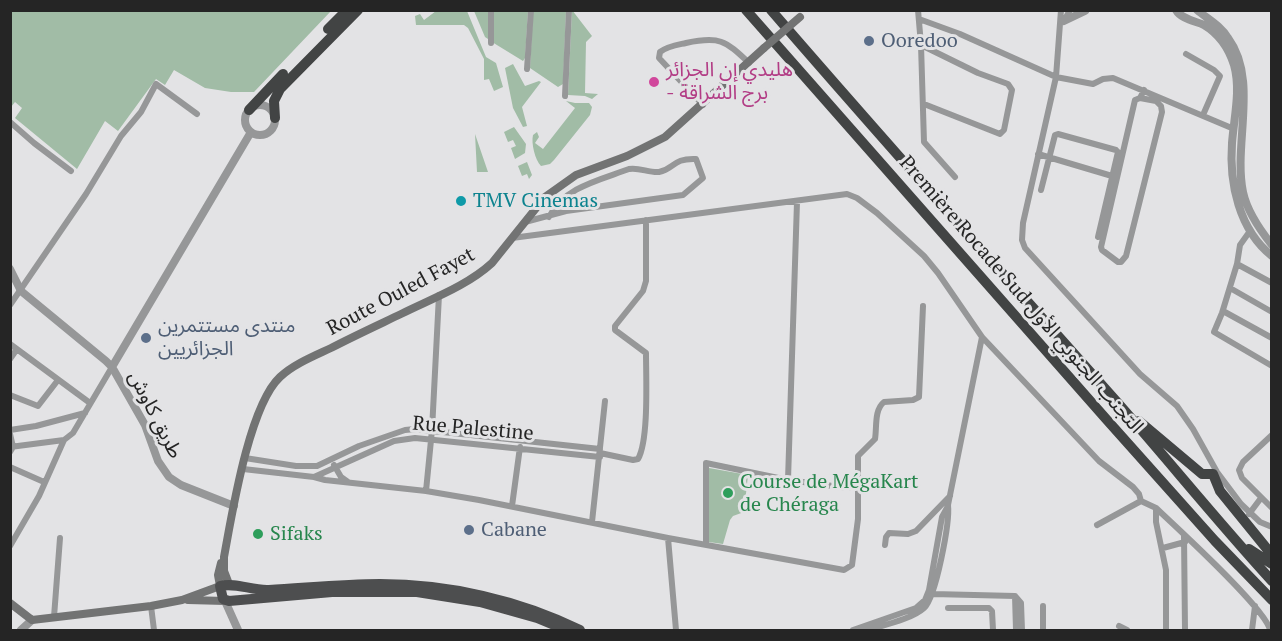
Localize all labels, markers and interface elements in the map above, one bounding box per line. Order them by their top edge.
place label: Ooredoo [881,29,958,53]
marker: Ooredoo [862,34,876,48]
place label: هليدي إن الجزائر - برج الشراقة [666,58,793,105]
marker: هليدي إن الجزائر - برج الشراقة [647,75,661,89]
street label: Première Rocade Sud التجنب الجنوبي الأول [894,151,1148,439]
place label: TMV Cinemas [473,189,598,213]
marker: TMV Cinemas [454,194,468,208]
street label: Route Ouled Fayet [323,243,479,341]
place label: منتدى مستتمرين الجزائريين [158,314,295,361]
marker: منتدى مستتمرين الجزائريين [139,331,153,345]
street label: طريق كاوش [123,367,187,463]
street label: Rue Palestine [412,412,534,446]
place label: Course de MégaKart de Chéraga [740,470,918,517]
marker: Course de MégaKart de Chéraga [721,486,735,500]
place label: Cabane [481,518,547,542]
place label: Sifaks [270,522,323,546]
marker: Cabane [462,523,476,537]
marker: Sifaks [251,527,265,541]

